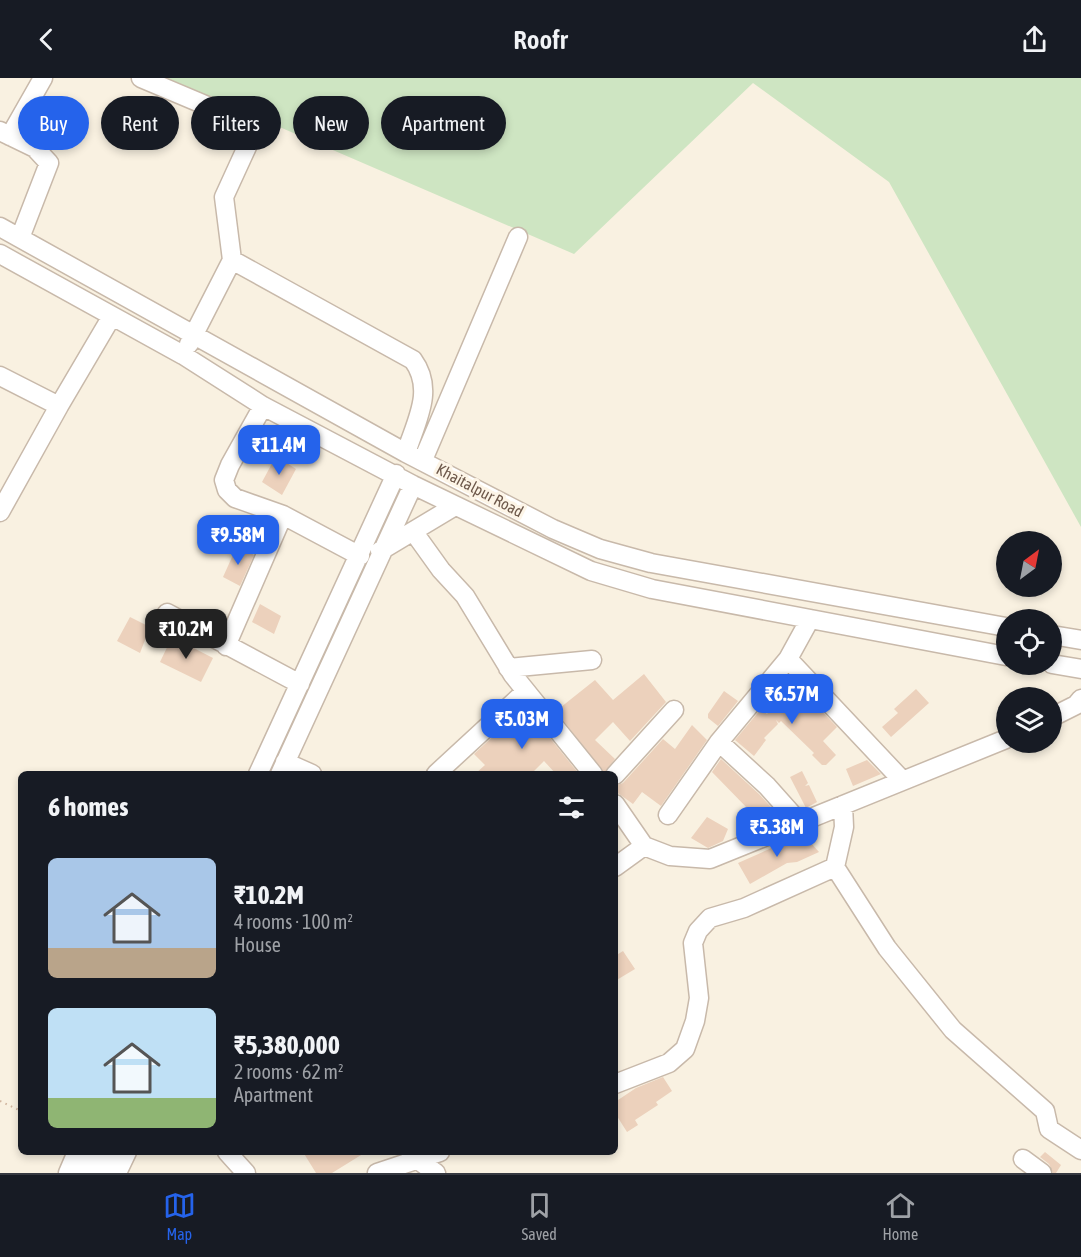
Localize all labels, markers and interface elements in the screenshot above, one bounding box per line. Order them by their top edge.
icon: back [30,23,63,56]
icon: share [1018,23,1051,56]
text: Roofr [513,24,568,55]
chip: Buy [18,96,89,150]
chip: Rent [101,96,179,150]
chip: Filters [191,96,281,150]
chip: New [293,96,369,150]
chip: Apartment [381,96,506,150]
pin: ₹11.4M [230,425,328,476]
text: ₹11.4M [252,433,306,456]
street label: Khaitalpur Road [433,460,527,521]
pin: ₹9.58M [189,515,287,566]
text: ₹9.58M [211,523,265,546]
north arrow [996,531,1062,597]
map controls [996,531,1062,753]
pin: ₹10.2M [137,609,235,660]
button: locate [996,609,1062,675]
text: ₹10.2M [159,617,213,640]
pin: ₹6.57M [743,674,841,725]
text: ₹6.57M [765,682,819,705]
button: layers [996,687,1062,753]
pin: ₹5.03M [473,699,571,750]
text: ₹5.03M [495,707,549,730]
icon: filters [555,791,588,824]
text: 6 homes [48,792,128,822]
pin: ₹5.38M [728,807,826,858]
text: ₹5.38M [750,815,804,838]
text: ₹10.2M [234,880,304,910]
icon: home [96,882,168,954]
text: 4 rooms · 100 m² [234,910,353,933]
text: House [234,933,281,956]
text: ₹5,380,000 [234,1030,340,1060]
icon: home [96,1032,168,1104]
text: 2 rooms · 62 m² [234,1060,344,1083]
text: Apartment [234,1083,313,1106]
tab: Map [163,1189,196,1243]
tab: Saved [522,1189,557,1243]
tab: Home [883,1189,918,1243]

